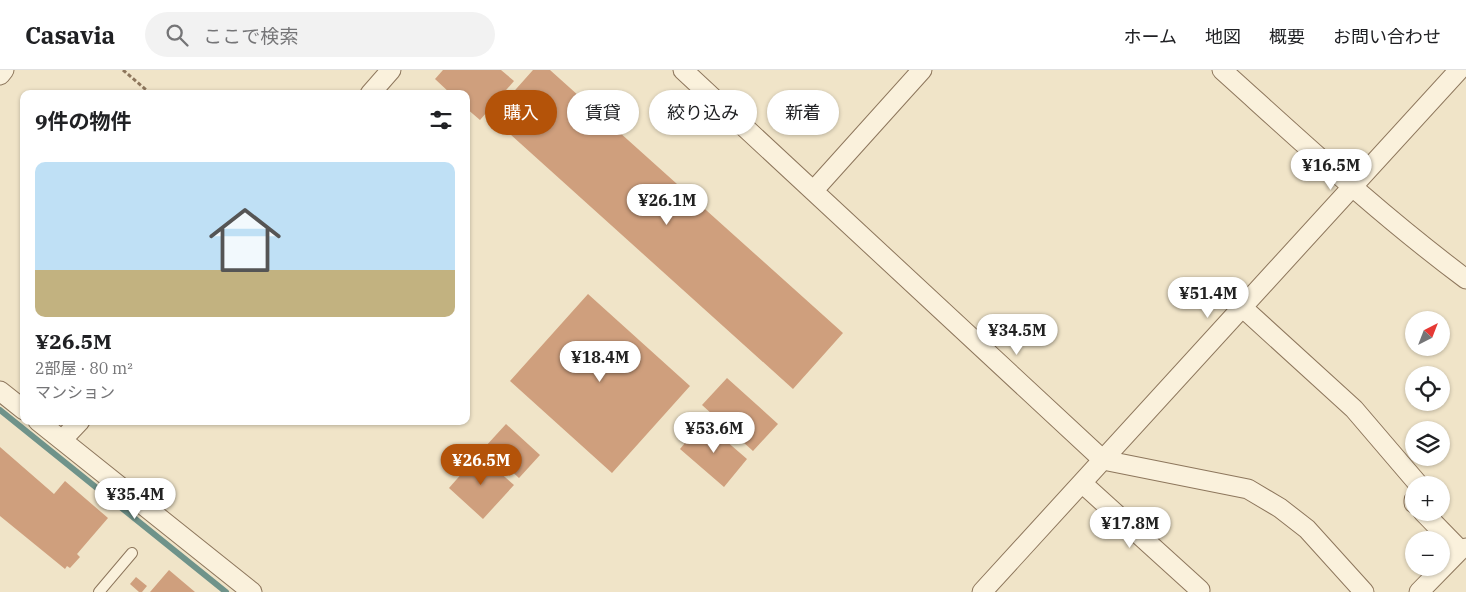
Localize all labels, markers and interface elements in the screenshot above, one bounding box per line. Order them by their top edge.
search box [145,12,495,57]
text: Casavia [25,19,115,51]
icon: search [163,21,191,49]
text: ここで検索 [203,24,298,48]
text: ホーム [1124,25,1177,48]
text: 地図 [1205,25,1241,48]
text: 概要 [1269,25,1305,48]
text: お問い合わせ [1333,25,1441,48]
chip: 購入 [485,90,557,135]
chip: 賃貸 [567,90,639,135]
chip: 絞り込み [649,90,757,135]
chip: 新着 [767,90,839,135]
icon: filters [427,106,455,134]
text: 9件の物件 [35,107,132,135]
pin: ¥16.5M [1290,148,1372,191]
text: ¥16.5M [1302,155,1360,175]
pin: ¥26.1M [626,184,708,226]
text: ¥26.1M [638,190,696,210]
icon: home [200,195,290,285]
pin: ¥51.4M [1167,276,1249,319]
text: ¥51.4M [1179,283,1237,303]
north arrow [1405,311,1450,356]
map controls [1405,311,1450,576]
pin: ¥34.5M [976,314,1058,356]
text: ¥34.5M [988,320,1046,340]
text: ¥26.5M [35,327,112,355]
pin: ¥18.4M [559,340,641,383]
text: ¥18.4M [571,347,629,367]
text: 2部屋 · 80 m² [35,358,133,378]
button: locate [1405,366,1450,411]
text: マンション [35,382,115,402]
pin: ¥53.6M [673,412,755,454]
text: ¥53.6M [685,418,743,438]
button: layers [1405,421,1450,466]
pin: ¥26.5M [440,444,522,486]
text: ¥26.5M [452,450,510,470]
button: + [1405,476,1450,521]
pin: ¥35.4M [94,478,176,520]
text: ¥35.4M [106,484,164,504]
pin: ¥17.8M [1089,506,1171,549]
text: ¥17.8M [1101,513,1159,533]
button: − [1405,531,1450,576]

